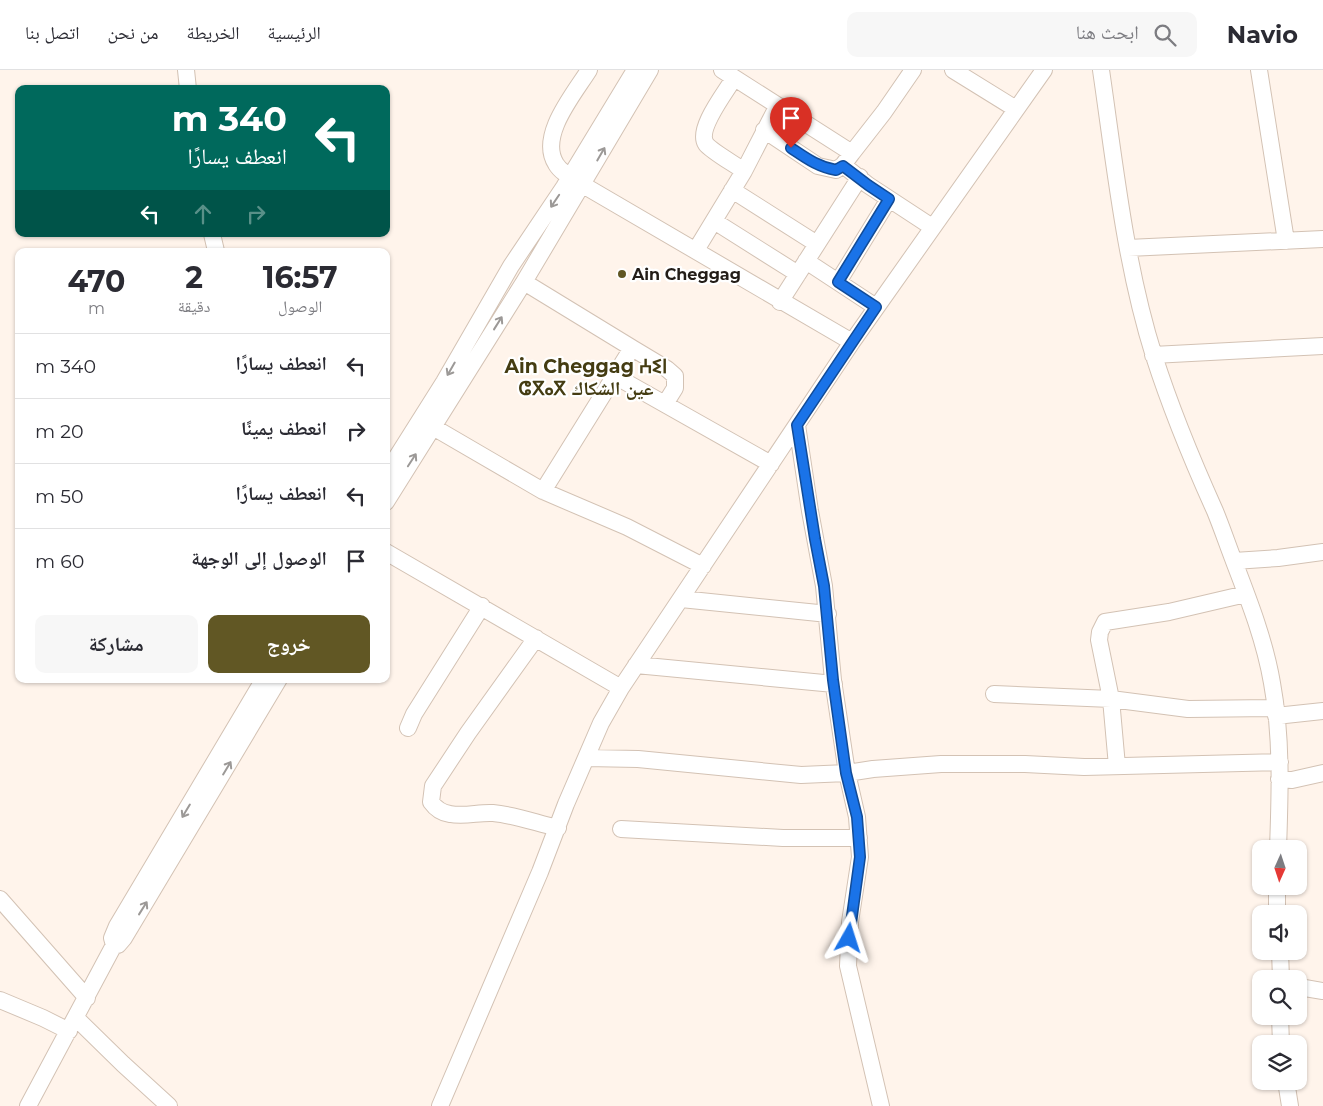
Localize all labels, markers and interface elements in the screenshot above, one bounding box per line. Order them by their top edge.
search box [847,12,1197,57]
text: Navio [1227,20,1298,49]
text: ابحث هنا [1076,21,1139,44]
icon: search [1151,21,1179,49]
text: اتصل بنا [25,22,80,44]
text: من نحن [108,22,159,44]
text: الخريطة [187,22,240,44]
text: الرئيسية [268,22,321,44]
text: 340 m [172,97,287,140]
pin [770,97,812,148]
icon: arrive [777,104,805,132]
icon: left [305,105,370,170]
text: انعطف يسارًا [188,143,287,170]
one-way arrow [597,147,606,162]
one-way arrow [549,194,560,208]
icon: left [136,200,164,228]
icon: ahead [189,200,217,228]
icon: right [242,200,270,228]
text: 2 [185,259,203,296]
text: 16:57 [263,259,338,296]
text: 470 [67,263,125,300]
place label: Ain Cheggag [631,265,741,284]
marker: Ain Cheggag [616,268,628,280]
text: دقيقة [178,297,210,316]
text: الوصول [278,297,322,316]
text: m [88,299,105,318]
one-way arrow [494,316,504,330]
text: انعطف يسارًا [235,352,327,375]
icon: left [342,352,370,380]
text: 340 m [35,355,96,378]
district label: Ain Cheggag ⵄⵉⵏ ⵛⴳⴰⴳ عين الشكاك [504,355,667,400]
one-way arrow [446,362,456,377]
text: انعطف يمينًا [241,417,327,440]
icon: right [342,417,370,445]
text: 20 m [35,420,84,443]
one-way arrow [407,454,417,468]
text: انعطف يسارًا [235,482,327,505]
icon: left [342,482,370,510]
text: 50 m [35,485,84,508]
text: الوصول إلى الوجهة [191,547,327,570]
icon: arrive [342,547,370,575]
text: 60 m [35,550,84,573]
button: مشاركة [35,615,198,673]
button: خروج [208,615,370,673]
one-way arrow [222,762,232,776]
one-way arrow [180,804,190,818]
north arrow [1252,840,1308,895]
map controls [1252,840,1307,1090]
one-way arrow [138,901,149,915]
button: sound [1252,905,1307,960]
position arrow [822,911,874,963]
button: search [1252,970,1307,1025]
button: layers [1252,1035,1307,1090]

